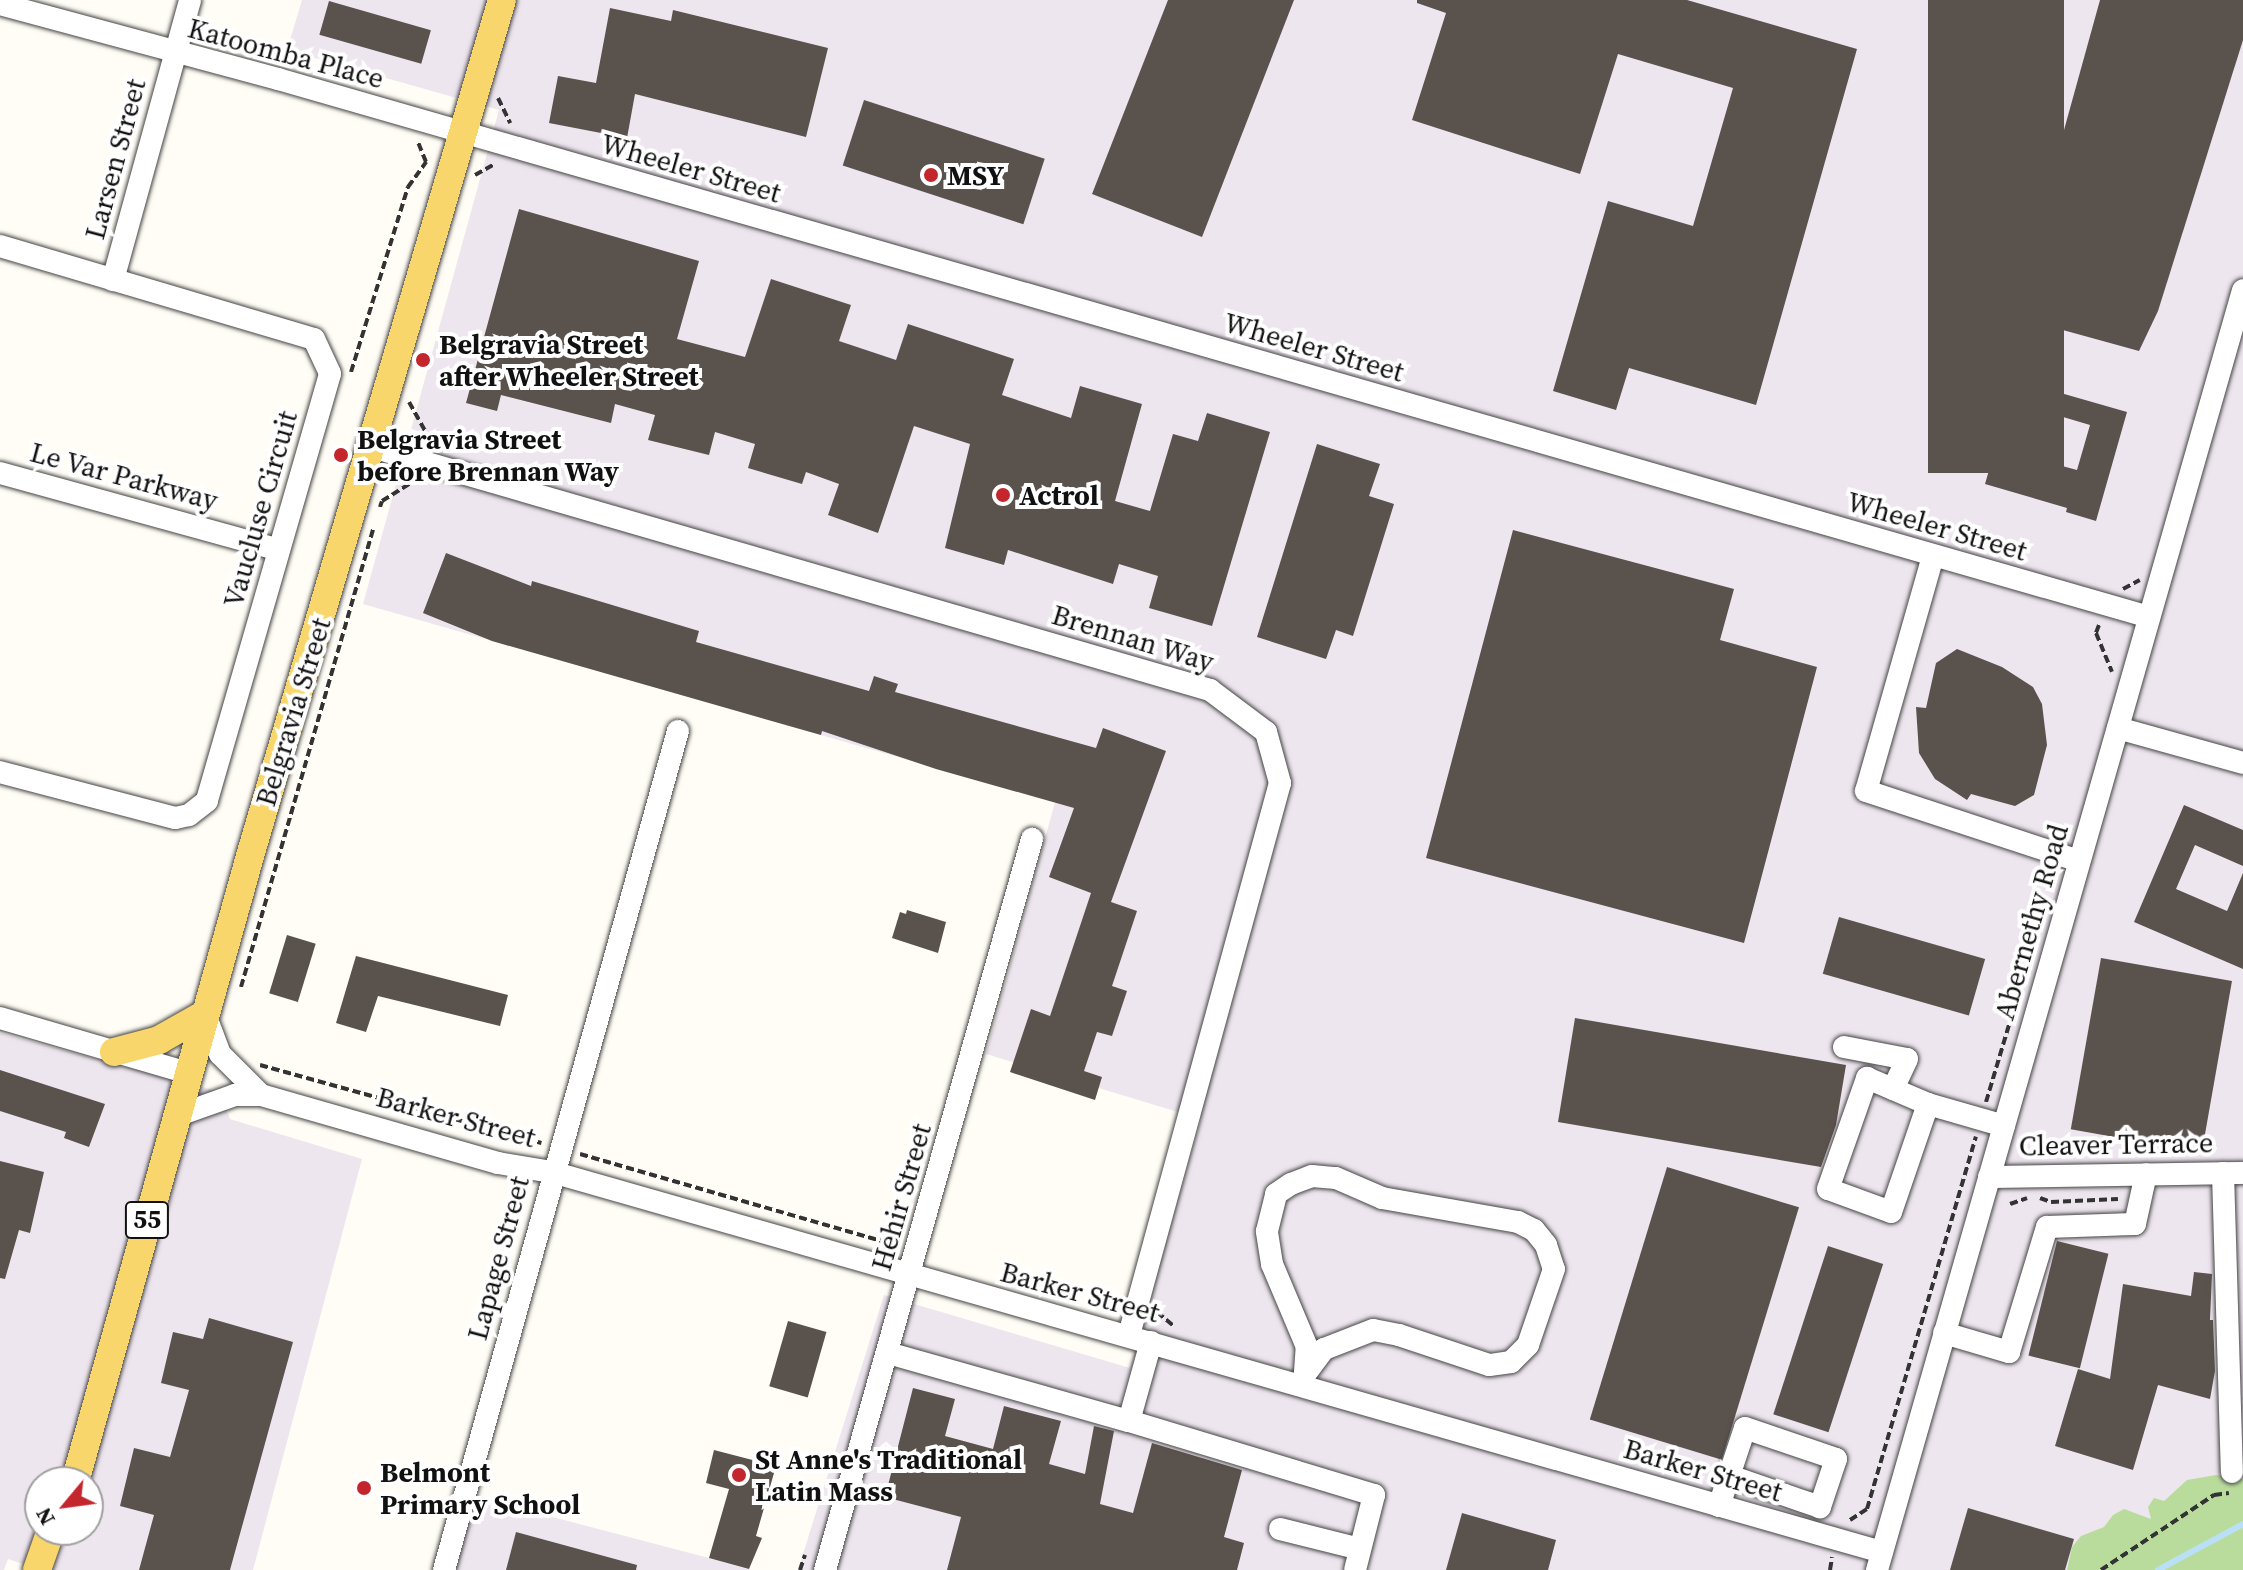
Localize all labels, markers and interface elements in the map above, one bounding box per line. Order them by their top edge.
street label: Katoomba Place [184,11,388,95]
street label: Larsen Street [77,75,153,243]
street label: Wheeler Street [597,126,785,210]
place label: MSY [947,158,1004,192]
marker: MSY [922,166,940,184]
street label: Wheeler Street [1220,305,1408,389]
place label: Belgravia Street after Wheeler Street [439,327,699,393]
marker: Belgravia Street after Wheeler Street [414,351,432,369]
street label: Vaucluse Circuit [216,407,304,611]
place label: Belgravia Street before Brennan Way [357,422,620,488]
street label: Le Var Parkway [26,435,222,517]
marker: Belgravia Street before Brennan Way [332,446,350,464]
place label: Actrol [1019,478,1099,512]
street label: Wheeler Street [1843,484,2031,568]
marker: Actrol [994,486,1012,504]
street label: Brennan Way [1048,597,1218,679]
street label: Belgravia Street [248,614,338,810]
street label: Abernethy Road [1987,821,2075,1023]
street label: Barker Street [373,1080,539,1154]
street label: Hehir Street [864,1120,938,1274]
street label: Cleaver Terrace [2018,1126,2214,1162]
street label: Lapage Street [460,1172,536,1344]
road number: 55 [123,1198,171,1242]
street label: Barker Street [997,1255,1163,1329]
street label: Barker Street [1620,1431,1786,1509]
place label: St Anne's Traditional Latin Mass [755,1442,1022,1508]
place label: Belmont Primary School [380,1455,580,1521]
north arrow [24,1466,104,1546]
marker: St Anne's Traditional Latin Mass [730,1466,748,1484]
marker: Belmont Primary School [355,1479,373,1497]
text: N [28,1502,62,1531]

